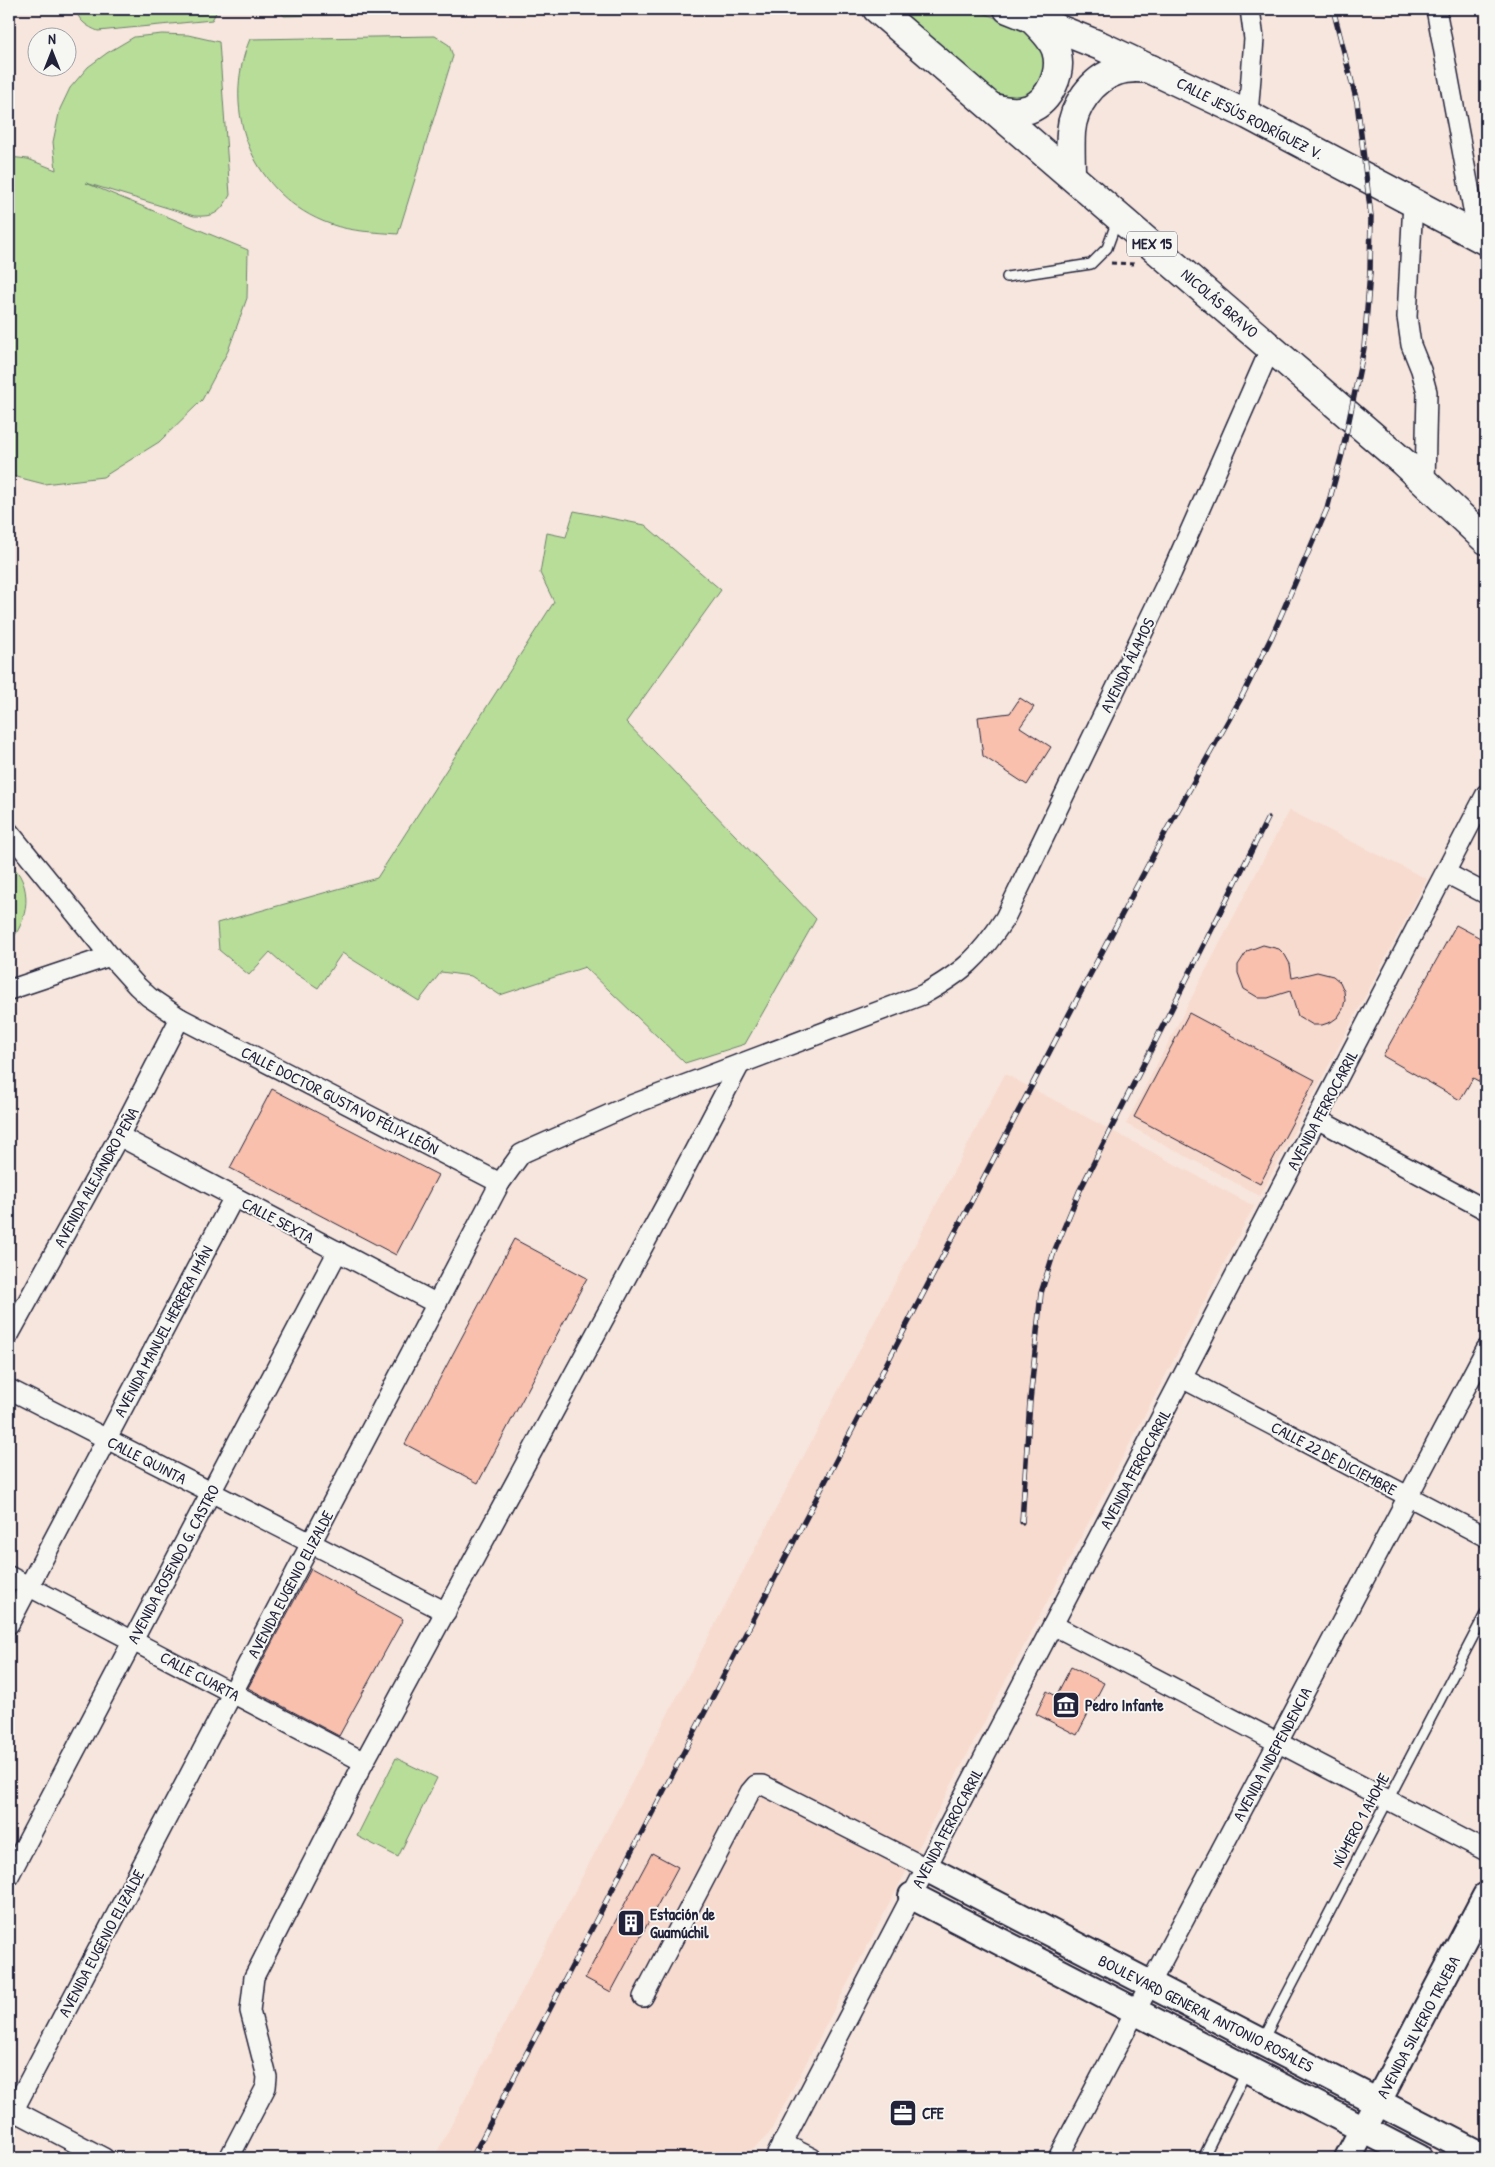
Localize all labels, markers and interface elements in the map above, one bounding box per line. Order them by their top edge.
north arrow [28,28,78,78]
text: N [48,29,56,48]
street label: CALLE JESÚS RODRÍGUEZ V. [1173,71,1327,165]
road number: MEX 15 [1127,232,1177,256]
street label: NICOLÁS BRAVO [1177,263,1263,343]
street label: AVENIDA ÁLAMOS [1095,613,1160,716]
street label: CALLE DOCTOR GUSTAVO FÉLIX LEÓN [237,1040,443,1160]
street label: AVENIDA FERROCARRIL [1281,1046,1363,1174]
street label: AVENIDA ALEJANDRO PEÑA [48,1103,144,1251]
street label: CALLE SEXTA [238,1192,318,1248]
street label: AVENIDA MANUEL HERRERA IMÁN [108,1241,218,1421]
street label: AVENIDA FERROCARRIL [1094,1405,1176,1533]
street label: CALLE 22 DE DICIEMBRE [1267,1416,1401,1500]
street label: CALLE QUINTA [104,1431,191,1489]
street label: AVENIDA ROSENDO G. CASTRO [122,1481,224,1647]
street label: AVENIDA EUGENIO ELIZALDE [242,1506,338,1662]
street label: CALLE CUARTA [156,1646,244,1706]
street label: AVENIDA INDEPENDENCIA [1227,1683,1317,1825]
museum icon: Pedro Infante [1051,1690,1081,1720]
place label: Pedro Infante [1085,1694,1164,1716]
street label: AVENIDA FERROCARRIL [906,1764,988,1892]
street label: NÚMERO 1 AHOME [1326,1769,1394,1871]
street label: AVENIDA EUGENIO ELIZALDE [53,1865,149,2021]
place label: Estación de Guamúchil [650,1903,715,1943]
building icon: Estación de Guamúchil [616,1908,646,1938]
street label: BOULEVARD GENERAL ANTONIO ROSALES [1095,1949,1318,2077]
street label: AVENIDA SILVERIO TRUEBA [1371,1952,1465,2102]
office icon: CFE [888,2098,918,2128]
place label: CFE [922,2102,945,2124]

